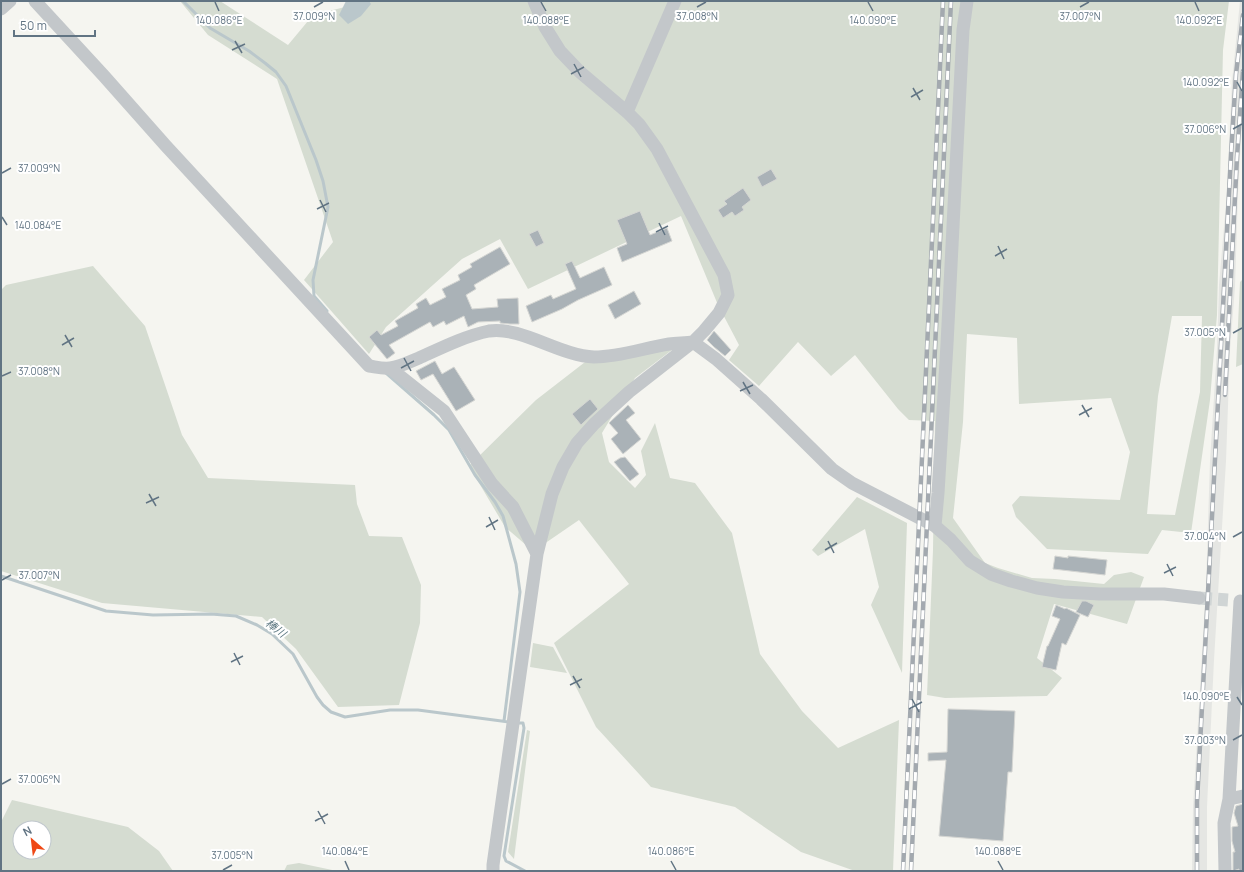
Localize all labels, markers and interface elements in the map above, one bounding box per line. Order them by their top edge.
text: 37.009°N [293,9,335,23]
text: 37.008°N [676,9,718,23]
text: 37.007°N [1060,9,1101,23]
scale bar [14,12,95,38]
text: 140.086°E [196,13,243,27]
text: 140.088°E [523,13,569,27]
text: 140.090°E [849,13,897,27]
text: 140.092°E [1176,13,1223,27]
text: 50 m [20,17,47,34]
text: 140.092°E [1183,75,1230,89]
text: 37.006°N [1184,122,1226,136]
text: 37.009°N [18,161,60,175]
text: 140.084°E [15,218,62,232]
text: 37.005°N [1184,325,1226,339]
text: 37.008°N [18,364,60,378]
text: 37.004°N [1184,529,1226,543]
text: 37.007°N [19,568,60,582]
water label: 棒川 [263,615,290,641]
text: 140.090°E [1182,689,1230,703]
text: 37.003°N [1184,733,1226,747]
text: 37.006°N [18,772,60,786]
north arrow [12,820,52,860]
text: N [20,822,34,839]
text: 140.084°E [322,844,369,858]
text: 140.086°E [648,844,695,858]
text: 140.088°E [975,844,1021,858]
text: 37.005°N [211,848,253,862]

